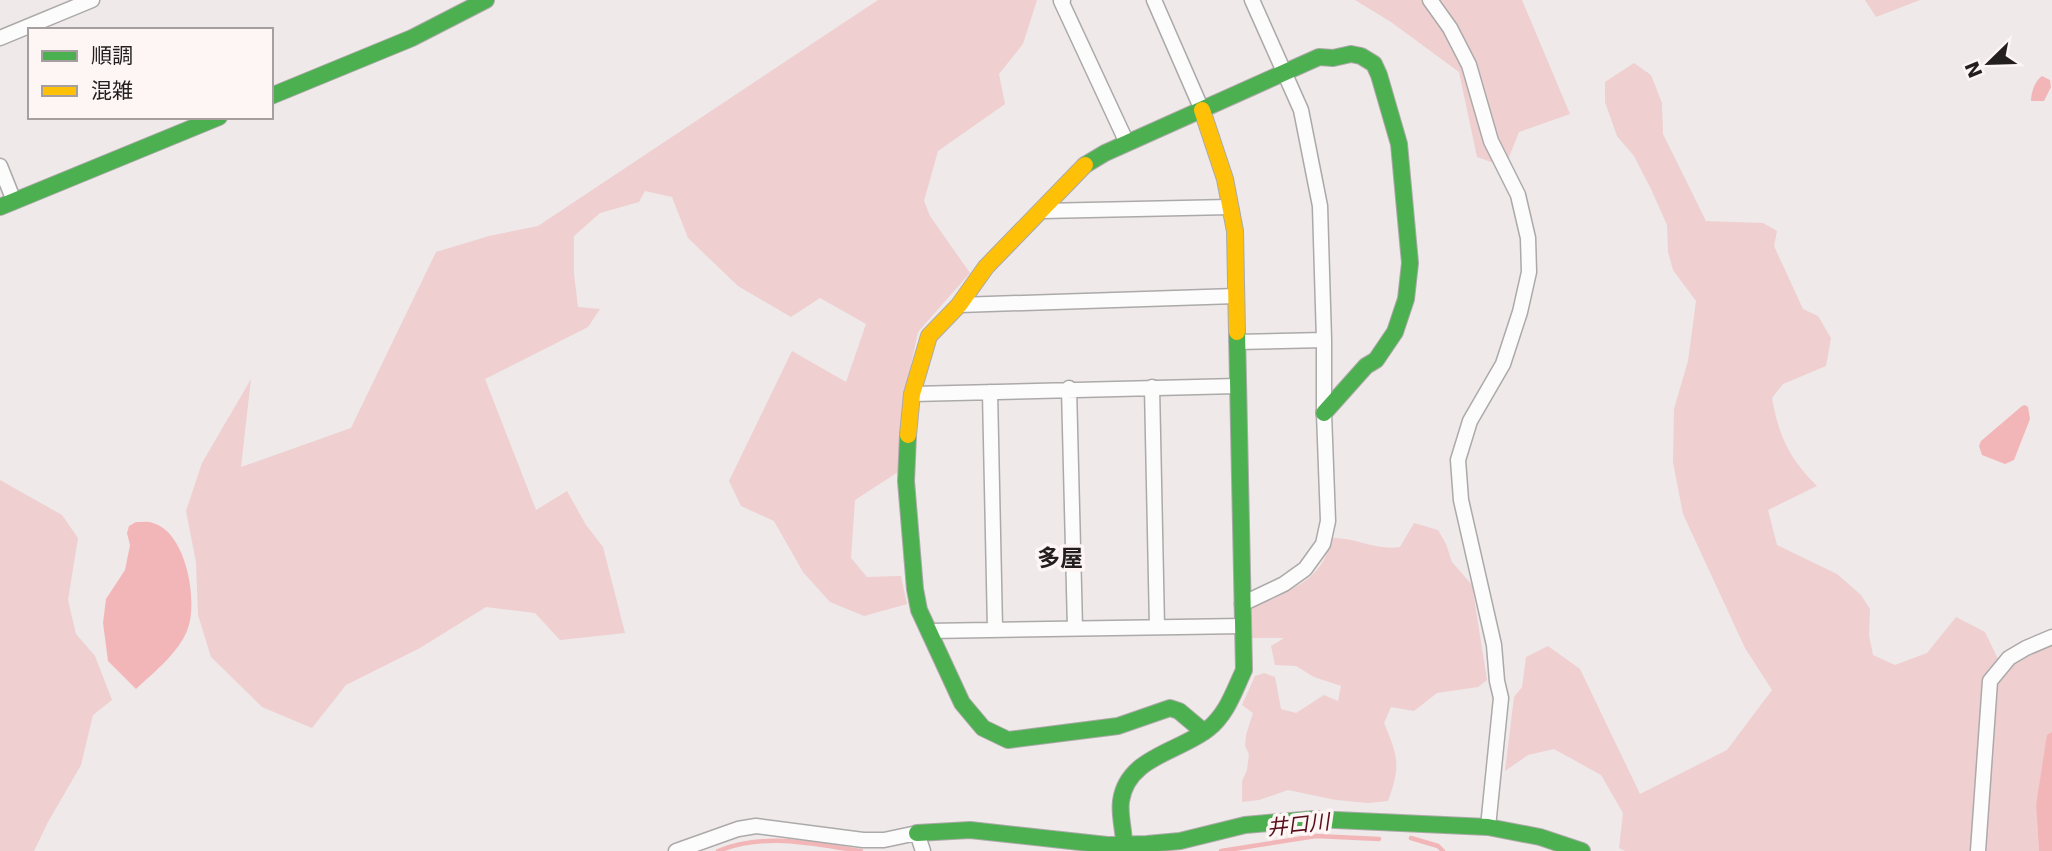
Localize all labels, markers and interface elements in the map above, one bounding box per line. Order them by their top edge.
legend [28,28,273,119]
north arrow [1954,28,2024,98]
text: 順調 [91,44,133,68]
text: N [1960,58,1987,81]
text: 混雑 [91,79,133,103]
district label: 多屋 [1037,545,1083,571]
water label: 井口川 [1265,810,1333,840]

